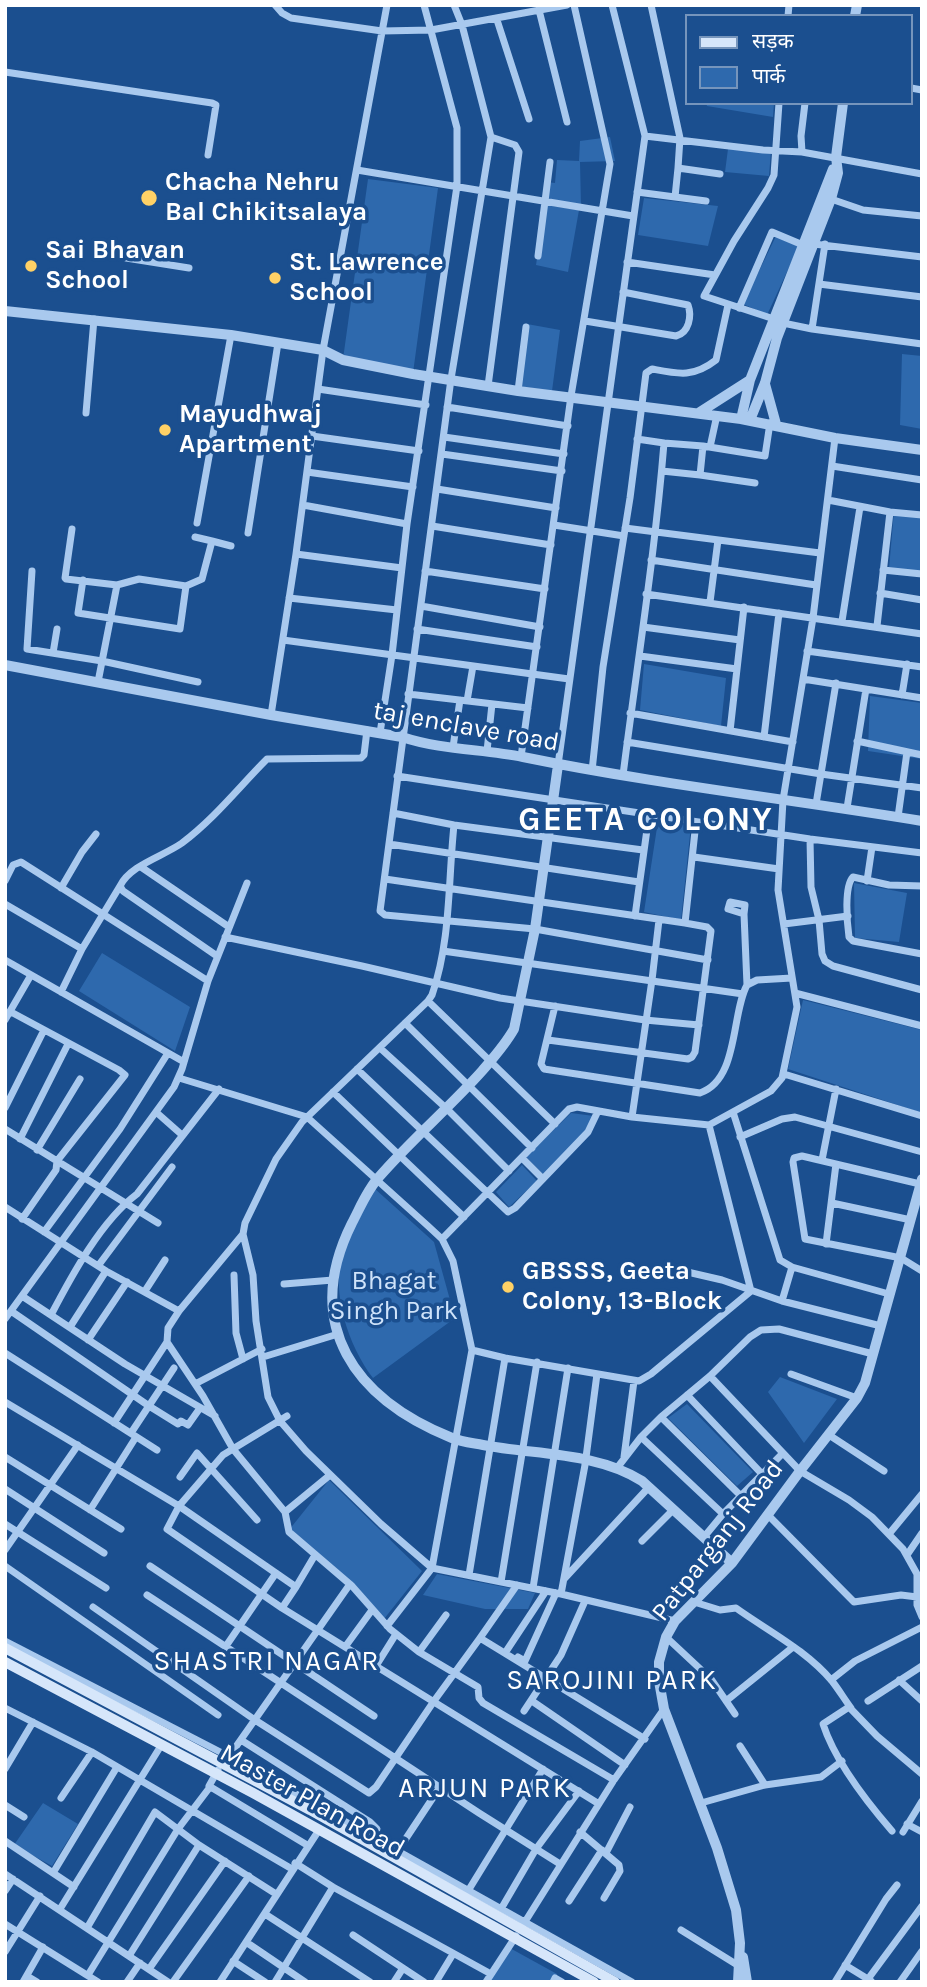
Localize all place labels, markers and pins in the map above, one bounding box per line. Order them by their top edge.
place label: Chacha Nehru Bal Chikitsalaya [165,167,367,228]
marker: Chacha Nehru Bal Chikitsalaya [139,188,159,208]
place label: Sai Bhavan School [45,235,185,296]
place label: St. Lawrence School [289,247,443,308]
marker: Sai Bhavan School [23,258,39,274]
marker: St. Lawrence School [267,270,283,286]
place label: Mayudhwaj Apartment [179,399,322,460]
marker: Mayudhwaj Apartment [157,422,173,438]
place label: GBSSS, Geeta Colony, 13-Block [522,1256,722,1318]
marker: GBSSS, Geeta Colony, 13-Block [500,1279,516,1295]

